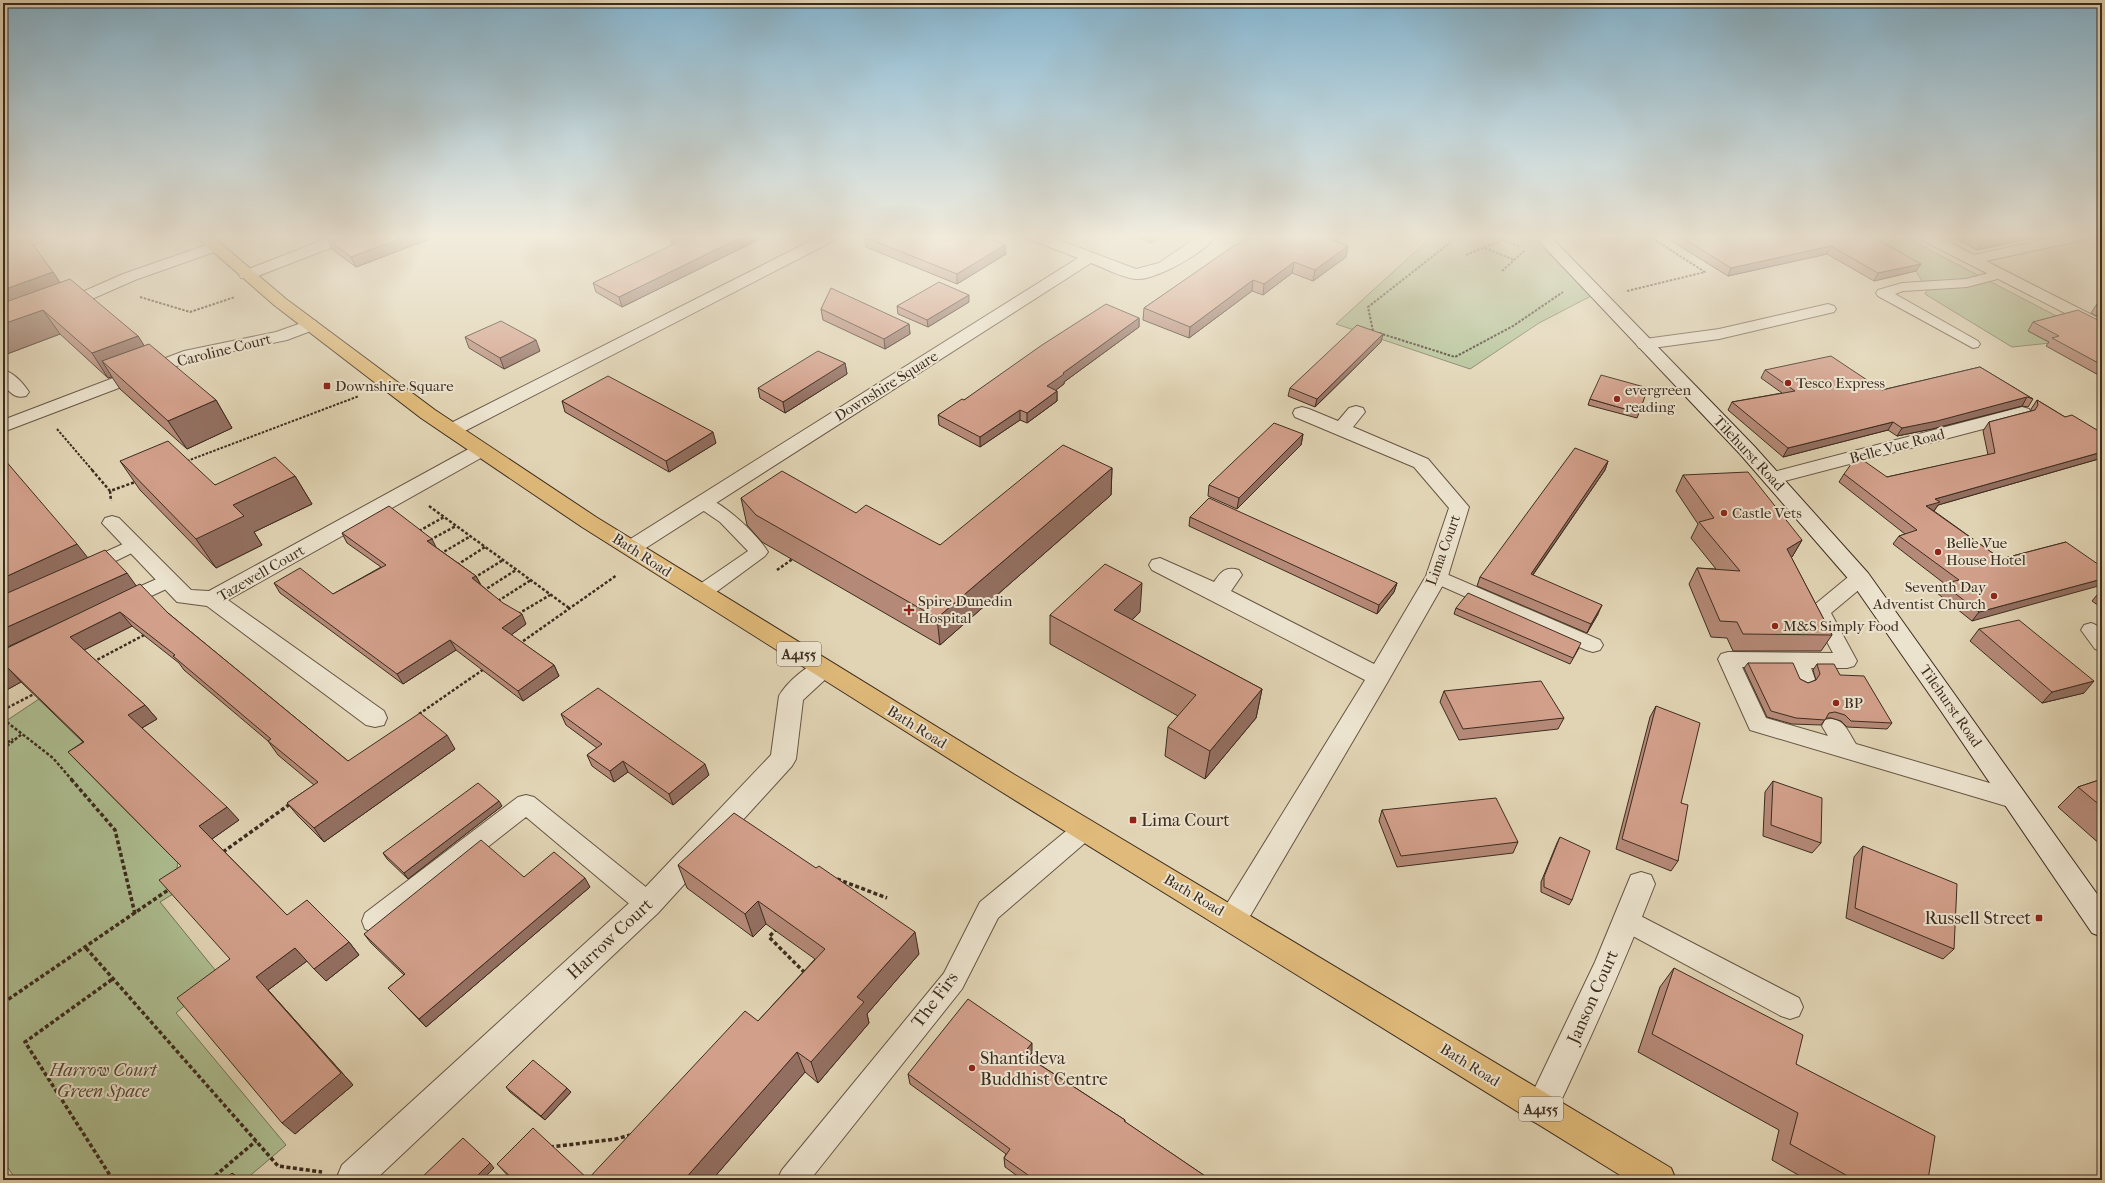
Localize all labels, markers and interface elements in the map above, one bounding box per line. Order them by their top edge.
street label: Caroline Court [175,329,274,370]
street label: Downshire Square [831,347,942,425]
place label: Tesco Express [1796,374,1886,392]
place label: Downshire Square [335,377,454,395]
marker: Tesco Express [1783,378,1793,388]
marker: Downshire Square [322,381,332,391]
place label: evergreen reading [1625,381,1691,416]
marker: evergreen reading [1612,394,1622,404]
street label: Tilehurst Road [1710,412,1789,495]
street label: Belle Vue Road [1847,424,1947,467]
place label: Castle Vets [1732,504,1802,522]
marker: Castle Vets [1719,508,1729,518]
street label: Lima Court [1422,512,1464,588]
street label: Bath Road [609,529,676,581]
place label: Belle Vue House Hotel [1946,534,2026,569]
street label: Tazewell Court [214,541,308,605]
marker: Belle Vue House Hotel [1933,547,1943,557]
place label: Seventh Day Adventist Church [1872,578,1987,613]
marker: Seventh Day Adventist Church [1989,591,1999,601]
place label: Spire Dunedin Hospital [918,592,1013,627]
marker: Spire Dunedin Hospital [903,604,915,616]
place label: M&S Simply Food [1783,617,1900,635]
marker: M&S Simply Food [1770,621,1780,631]
road number: A4155 [777,642,821,666]
street label: Tilehurst Road [1916,661,1986,751]
place label: BP [1844,694,1863,712]
marker: BP [1831,698,1841,708]
street label: Bath Road [884,702,951,753]
place label: Lima Court [1141,810,1230,831]
marker: Lima Court [1128,815,1138,825]
street label: Bath Road [1161,870,1228,920]
street label: Harrow Court [563,894,658,984]
place label: Russell Street [1925,908,2032,929]
marker: Russell Street [2034,913,2044,923]
street label: Janson Court [1562,946,1623,1049]
street label: The Firs [907,968,963,1032]
street label: Bath Road [1437,1040,1504,1091]
place label: Shantideva Buddhist Centre [980,1048,1108,1090]
park label: Harrow Court Green Space [48,1060,158,1102]
marker: Shantideva Buddhist Centre [967,1063,977,1073]
road number: A4155 [1519,1097,1563,1121]

